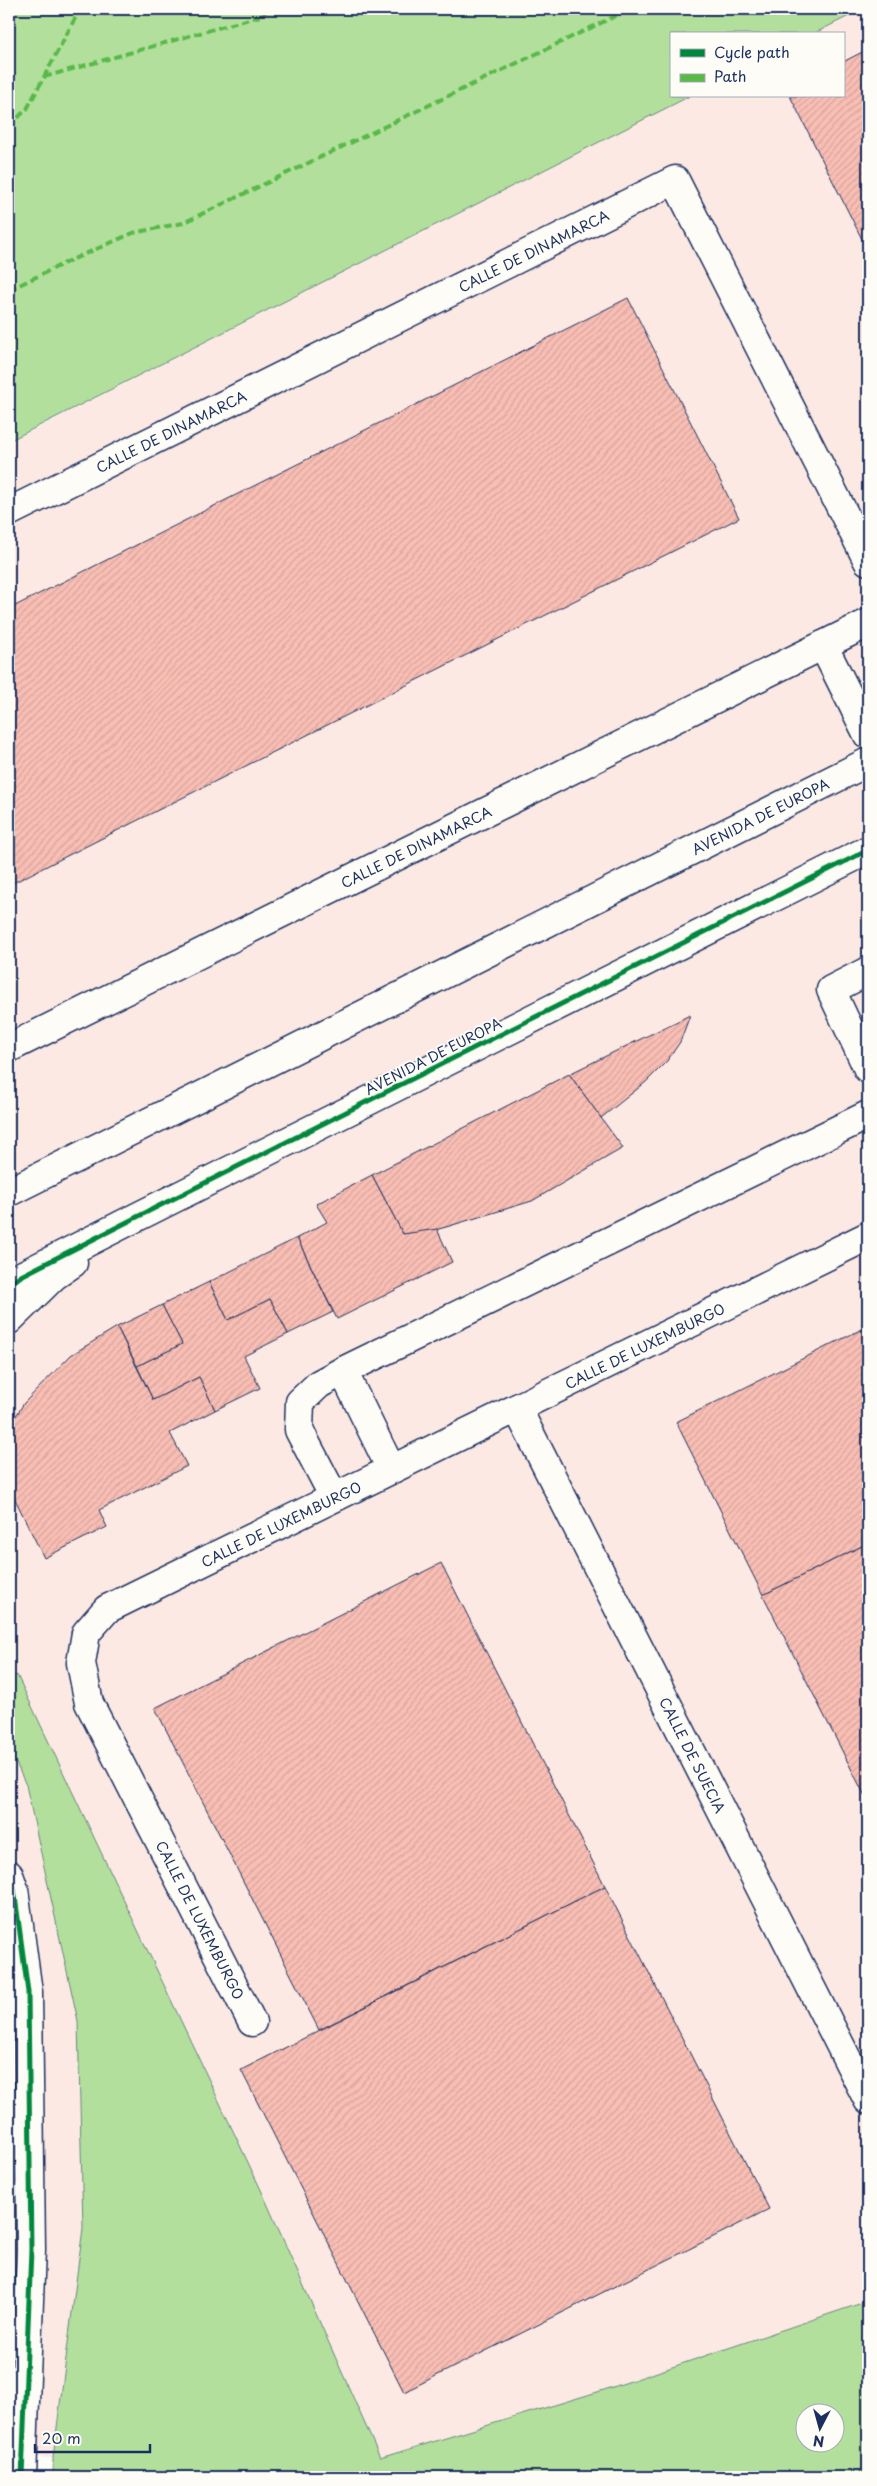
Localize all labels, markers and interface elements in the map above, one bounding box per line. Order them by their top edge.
legend [670,32,844,98]
text: Cycle path [714,40,790,63]
text: Path [714,64,746,87]
street label: CALLE DE DINAMARCA [455,204,613,297]
street label: CALLE DE DINAMARCA [92,385,250,478]
street label: AVENIDA DE EUROPA [688,773,832,859]
street label: CALLE DE DINAMARCA [337,800,495,893]
street label: AVENIDA DE EUROPA [361,1012,505,1100]
street label: CALLE DE LUXEMBURGO [561,1297,728,1394]
street label: CALLE DE LUXEMBURGO [197,1476,365,1572]
street label: CALLE DE SUECIA [655,1693,731,1817]
street label: CALLE DE LUXEMBURGO [151,1837,249,2003]
north arrow [794,2404,844,2454]
scale bar [35,2421,150,2453]
text: 20 m [42,2426,81,2449]
text: N [812,2430,825,2452]

